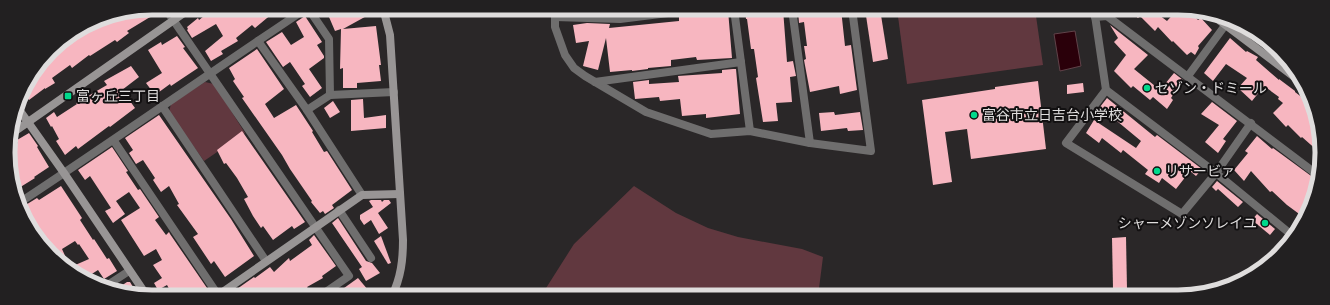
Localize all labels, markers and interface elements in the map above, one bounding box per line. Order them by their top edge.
place label: セゾン・ドミール [1155,79,1267,96]
marker: セゾン・ドミール [1142,83,1152,93]
place label: 富ヶ丘三丁目 [76,87,160,104]
marker: 富ヶ丘三丁目 [63,91,73,101]
place label: 富谷市立日吉台小学校 [982,106,1122,123]
marker: 富谷市立日吉台小学校 [969,110,979,120]
place label: リサービァ [1165,162,1235,179]
marker: リサービァ [1152,166,1162,176]
place label: シャーメゾンソレイユ [1118,214,1257,231]
marker: シャーメゾンソレイユ [1260,218,1270,228]

